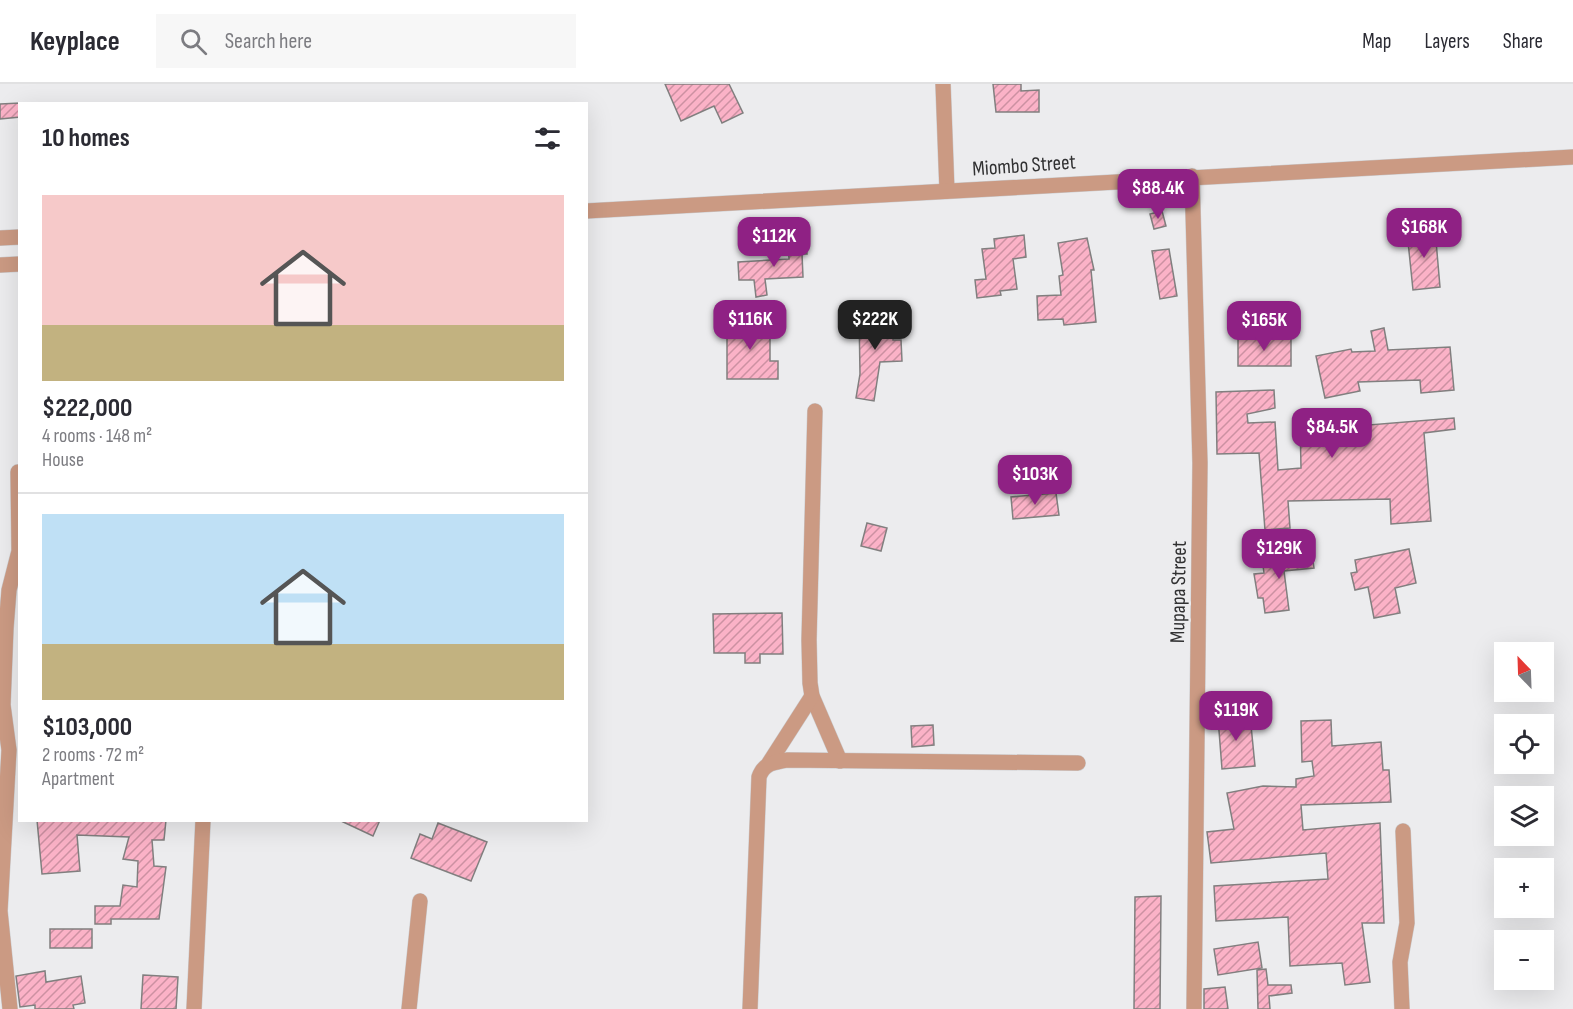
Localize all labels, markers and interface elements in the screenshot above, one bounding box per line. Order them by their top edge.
search box [156,14,576,68]
text: Keyplace [30,25,120,58]
icon: search [177,25,210,58]
text: Search here [225,28,312,55]
text: Map [1362,29,1391,54]
text: Layers [1424,29,1470,54]
text: Share [1503,29,1543,54]
icon: filters [531,122,564,155]
text: 10 homes [42,123,130,154]
street label: Miombo Street [971,149,1077,182]
pin: $88.4K [1109,169,1207,220]
text: $88.4K [1132,176,1184,200]
pin: $168K [1382,208,1466,259]
text: $168K [1401,215,1447,239]
pin: $112K [732,217,816,268]
text: $112K [752,224,796,248]
icon: home [249,234,357,342]
pin: $116K [708,300,792,351]
pin: $222K [833,300,917,351]
pin: $165K [1222,301,1306,352]
text: $116K [727,307,773,331]
text: $222K [852,307,898,331]
text: $165K [1241,308,1287,332]
text: $222,000 [42,393,132,424]
pin: $84.5K [1283,408,1381,459]
text: $84.5K [1306,415,1358,439]
text: 4 rooms · 148 m² [42,424,152,448]
text: House [42,448,84,472]
pin: $103K [993,455,1077,506]
text: $103K [1012,462,1058,486]
pin: $129K [1237,529,1321,580]
text: $129K [1256,536,1302,560]
street label: Mupapa Street [1165,541,1192,643]
icon: home [249,553,357,661]
north arrow [1494,642,1554,702]
map controls [1494,642,1554,990]
pin: $119K [1194,691,1278,742]
text: $119K [1213,698,1259,722]
text: $103,000 [42,712,132,743]
button: locate [1494,714,1554,774]
text: 2 rooms · 72 m² [42,743,144,767]
text: Apartment [42,767,115,791]
button: layers [1494,786,1554,846]
button: + [1494,858,1554,918]
button: − [1494,930,1554,990]

